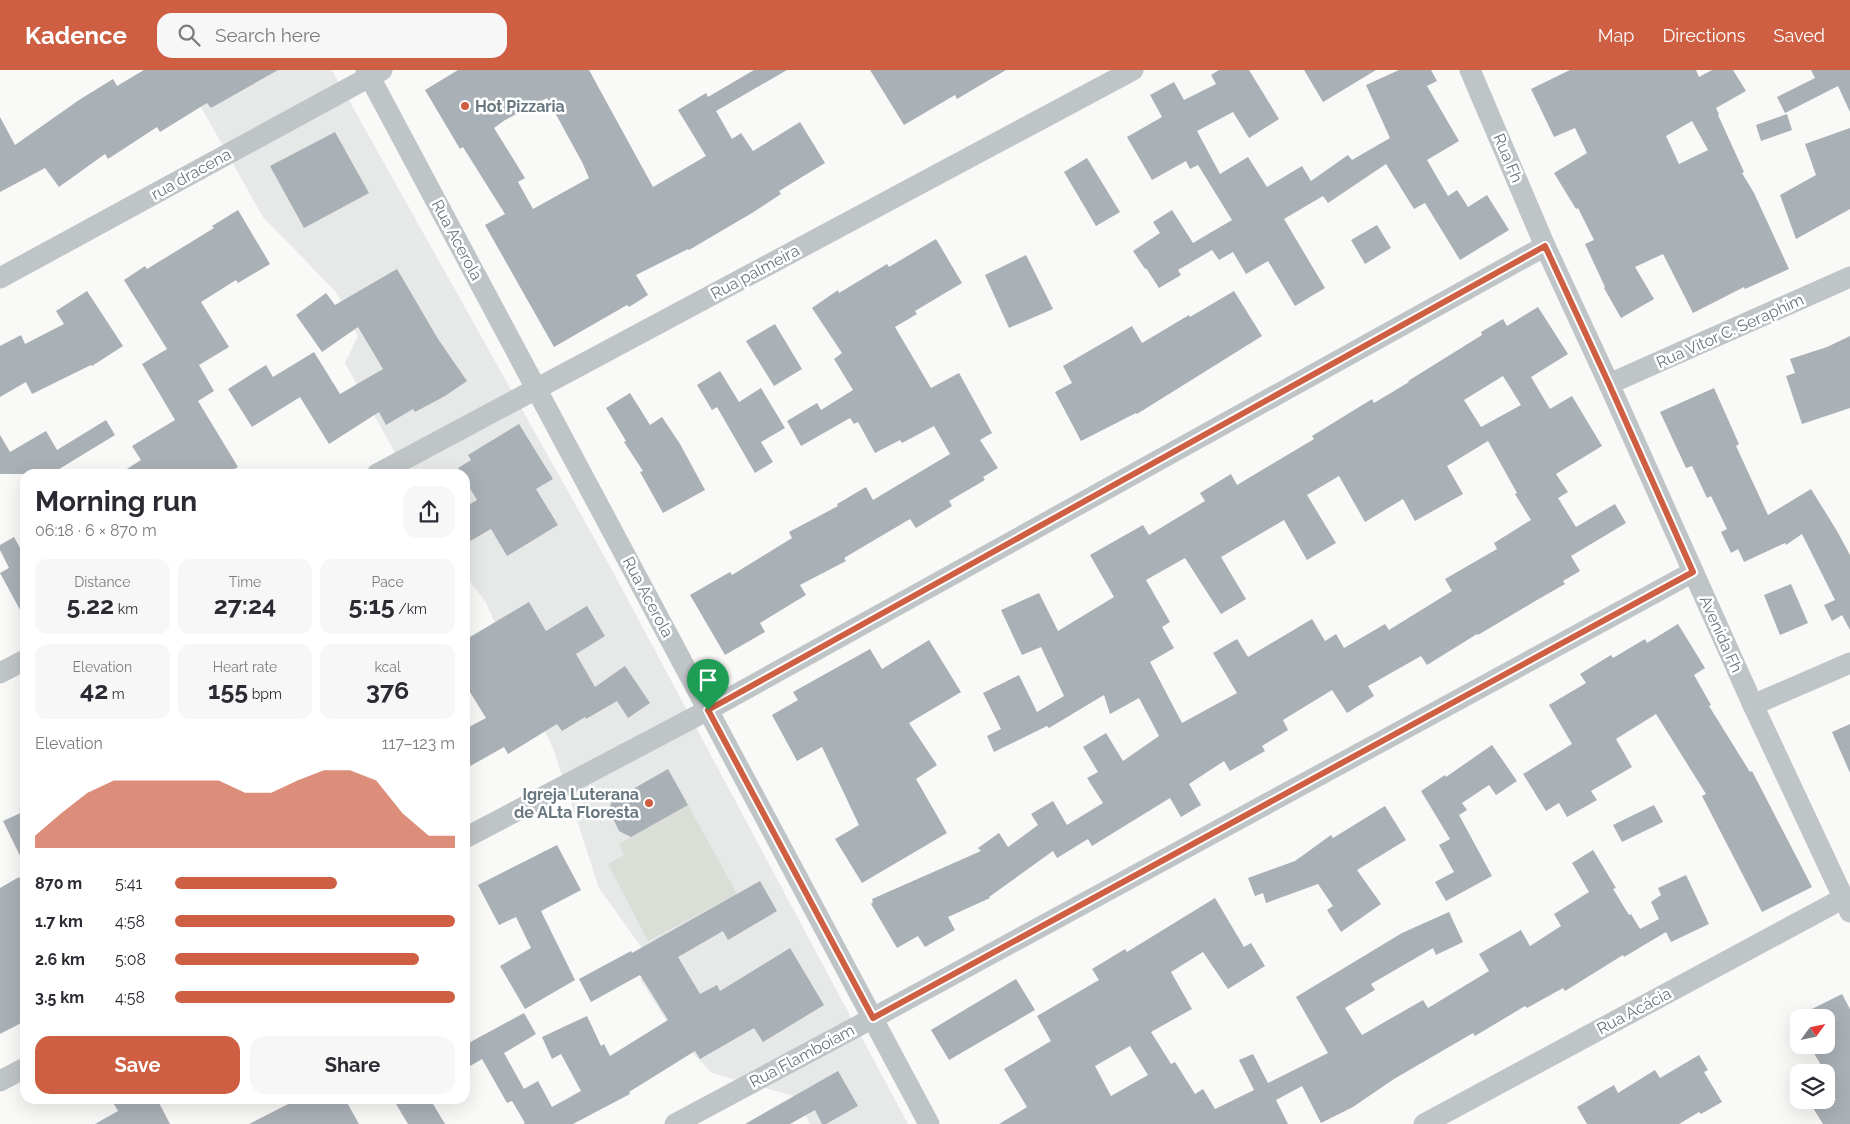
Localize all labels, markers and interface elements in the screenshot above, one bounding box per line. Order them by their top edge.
search box [157,13,507,58]
text: Kadence [25,21,127,50]
icon: search [175,21,203,49]
text: Search here [215,24,320,46]
text: Map [1598,25,1634,46]
text: Directions [1662,25,1746,46]
text: Saved [1774,25,1825,46]
place label: Hot Pizzaria [475,97,565,116]
marker: Hot Pizzaria [459,100,471,112]
street label: Rua Fh [1489,131,1527,185]
street label: rua dracena [148,144,234,204]
street label: Rua Acerola [428,196,486,284]
street label: Rua palmeira [708,241,802,303]
street label: Rua Vitor C. Seraphim [1653,290,1807,372]
text: Morning run [35,485,197,518]
button: share [403,486,455,538]
text: 06:18 · 6 × 870 m [35,521,157,540]
street label: Rua Acerola [619,553,677,641]
text: Distance [74,574,130,590]
text: Time [229,574,261,590]
text: Pace [372,574,404,590]
text: 5.22 [67,590,114,620]
text: 27:24 [214,590,276,620]
text: 5:15 [348,590,395,620]
street label: Avenida Fh [1696,593,1746,675]
text: km [114,601,138,617]
text: /km [395,601,427,617]
text: Elevation [73,659,132,675]
text: Heart rate [213,659,277,675]
text: kcal [375,659,401,675]
pin [687,659,729,710]
icon: arrive [694,666,722,694]
text: 42 [80,675,108,705]
text: 155 [208,675,248,705]
text: 376 [366,675,409,705]
text: m [108,686,125,702]
text: bpm [248,686,282,702]
text: Elevation [35,734,103,753]
text: 117–123 m [382,734,455,753]
place label: Igreja Luterana de ALta Floresta [514,785,639,822]
marker: Igreja Luterana de ALta Floresta [643,797,655,809]
text: 870 m [35,874,82,893]
text: 5:41 [115,874,142,893]
text: 1.7 km [35,912,83,931]
text: 4:58 [115,912,145,931]
text: 2.6 km [35,950,85,969]
text: 5:08 [115,950,146,969]
street label: Rua Acácia [1594,984,1674,1038]
text: 3.5 km [35,988,84,1007]
text: 4:58 [115,988,145,1007]
north arrow [1790,1009,1835,1054]
map controls [1790,1009,1835,1109]
street label: Rua Flamboiam [746,1020,858,1092]
button: Save [35,1036,240,1094]
button: Share [250,1036,455,1094]
button: layers [1790,1064,1835,1109]

